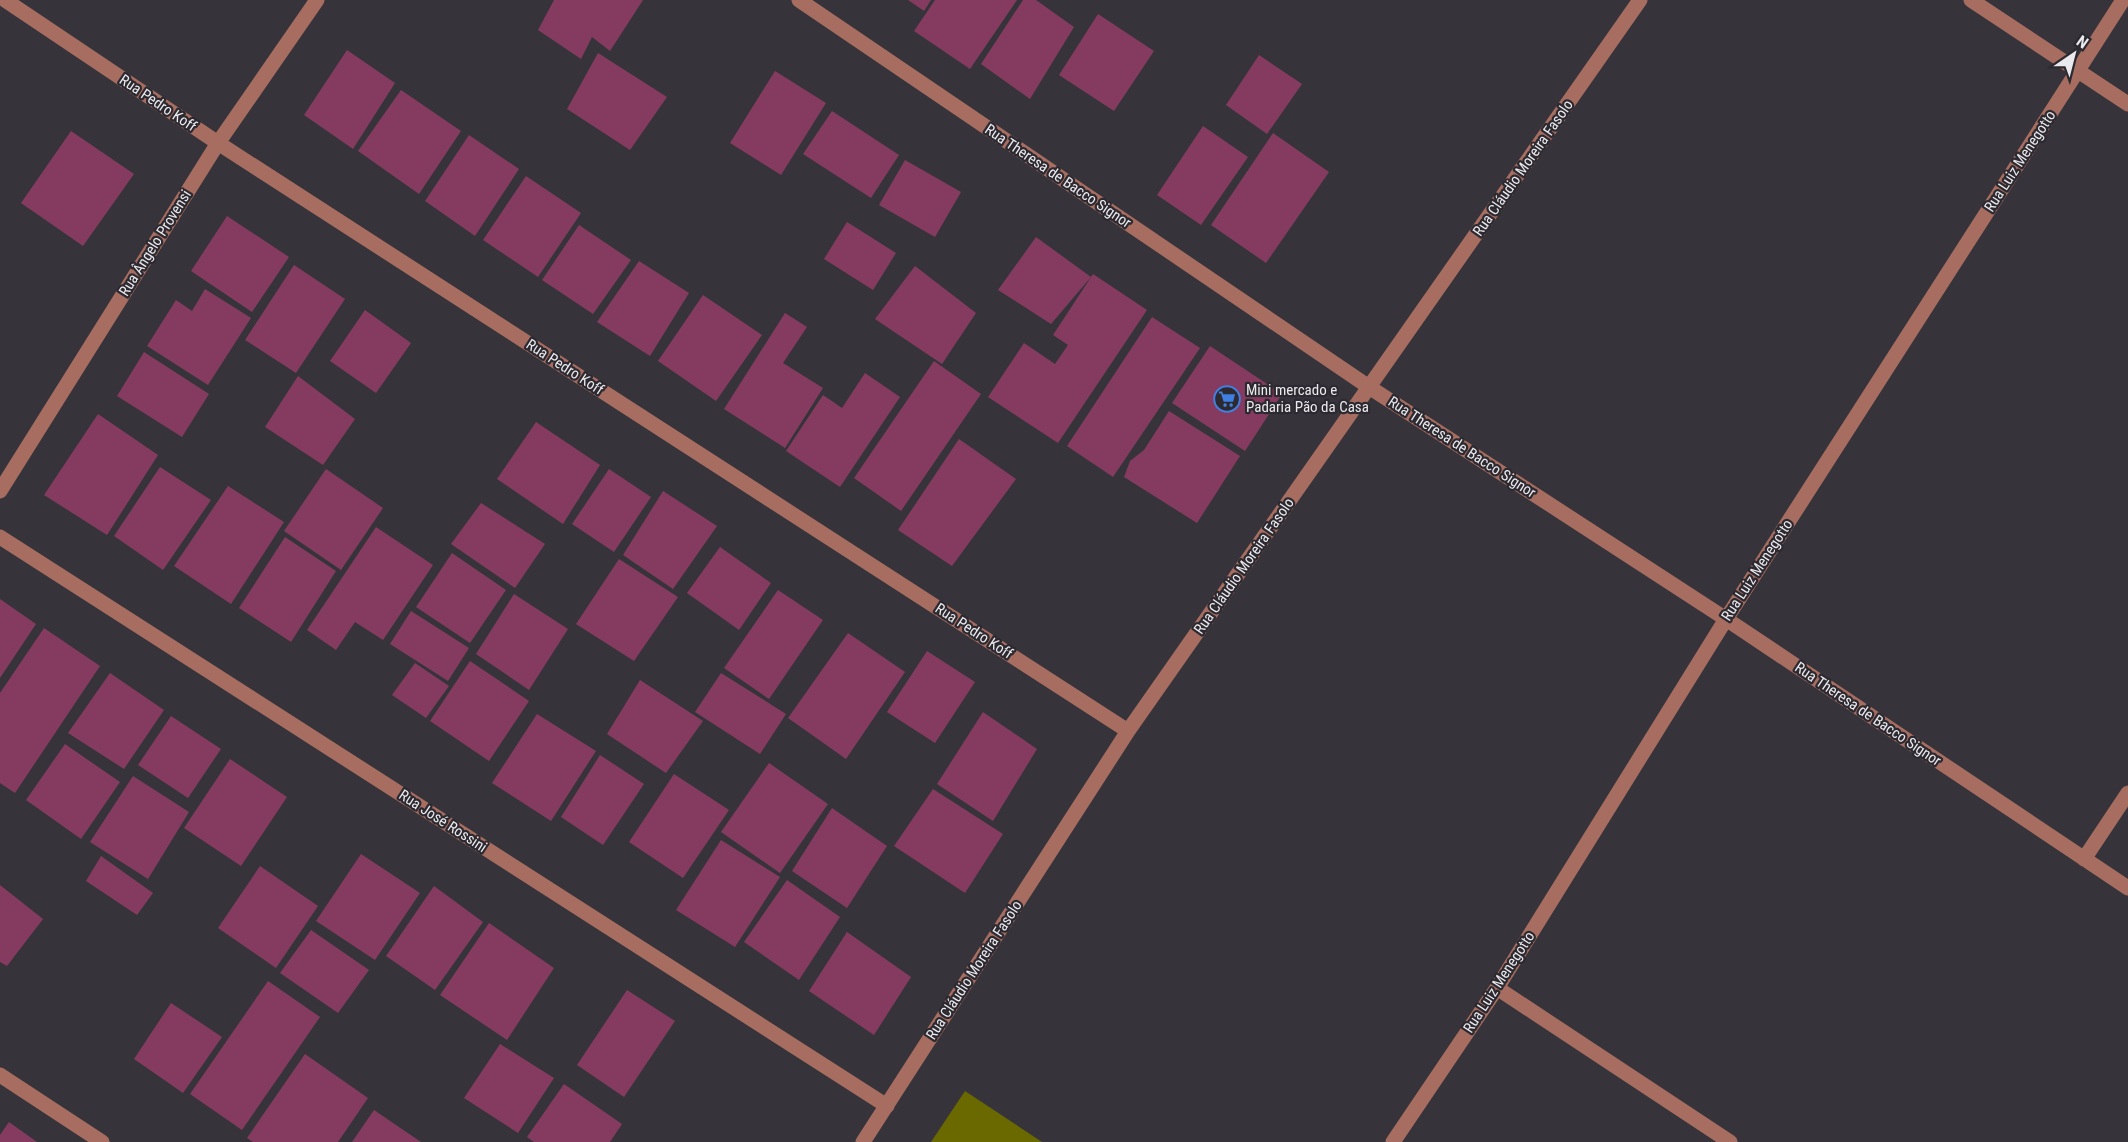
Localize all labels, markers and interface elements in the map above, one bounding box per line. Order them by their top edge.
north arrow [2044,24,2104,84]
text: N [2073,32,2092,53]
street label: Rua Pedro Koff [116,71,200,135]
street label: Rua Cláudio Moreira Fasolo [1469,96,1577,240]
street label: Rua Luiz Menegotto [1981,107,2059,215]
street label: Rua Theresa de Bacco Signor [981,120,1135,232]
street label: Rua Ângelo Provensi [115,187,195,299]
street label: Rua Pedro Koff [523,335,607,399]
place label: Mini mercado e Padaria Pão da Casa [1246,381,1369,416]
supermarket icon: Mini mercado e Padaria Pão da Casa [1212,384,1242,414]
street label: Rua Theresa de Bacco Signor [1385,392,1540,502]
street label: Rua Cláudio Moreira Fasolo [1190,494,1298,638]
street label: Rua Luiz Menegotto [1718,516,1796,624]
street label: Rua Pedro Koff [932,599,1016,663]
street label: Rua Theresa de Bacco Signor [1791,658,1945,770]
street label: Rua José Rossini [396,786,490,856]
street label: Rua Cláudio Moreira Fasolo [922,897,1026,1043]
street label: Rua Luiz Menegotto [1460,928,1538,1036]

